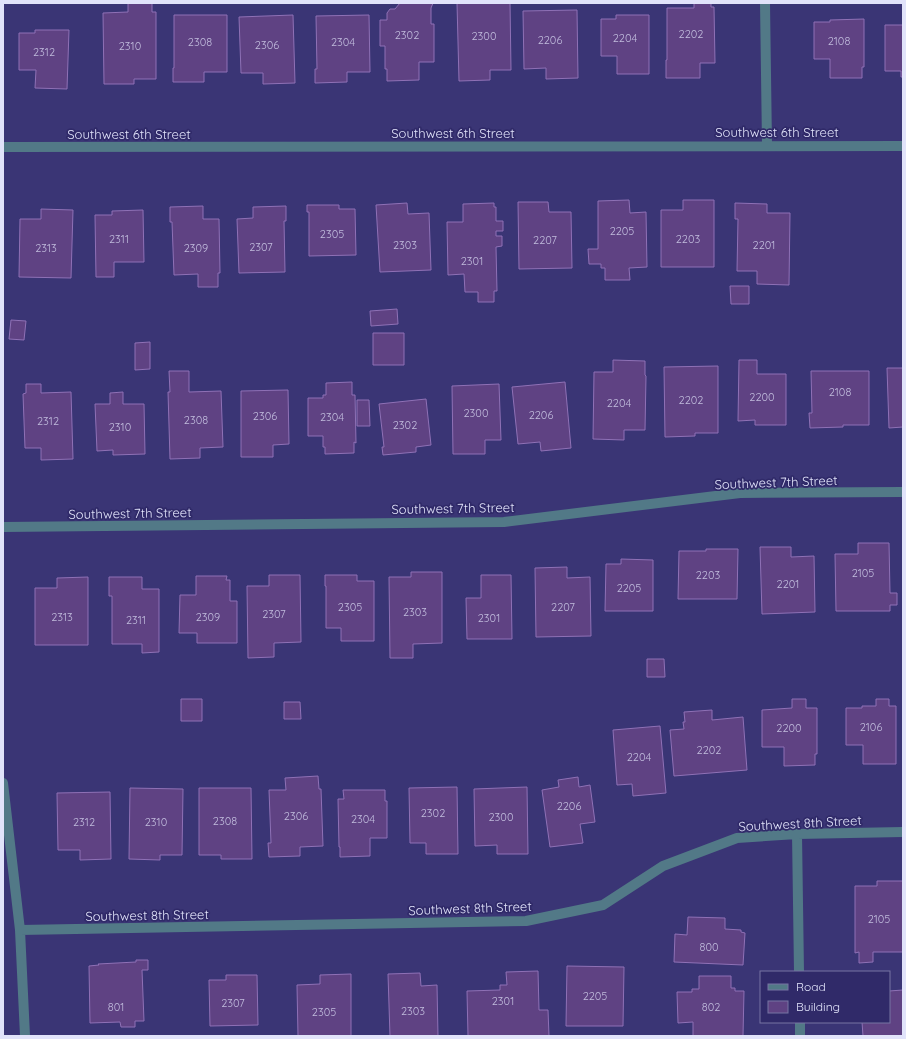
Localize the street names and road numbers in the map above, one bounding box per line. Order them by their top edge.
street label: Southwest 6th Street [715,124,839,140]
street label: Southwest 6th Street [391,125,515,141]
street label: Southwest 6th Street [67,126,191,142]
street label: Southwest 7th Street [714,472,838,492]
street label: Southwest 7th Street [391,499,515,517]
street label: Southwest 7th Street [68,504,192,522]
street label: Southwest 8th Street [738,812,862,834]
street label: Southwest 8th Street [408,898,532,918]
street label: Southwest 8th Street [85,906,209,924]

